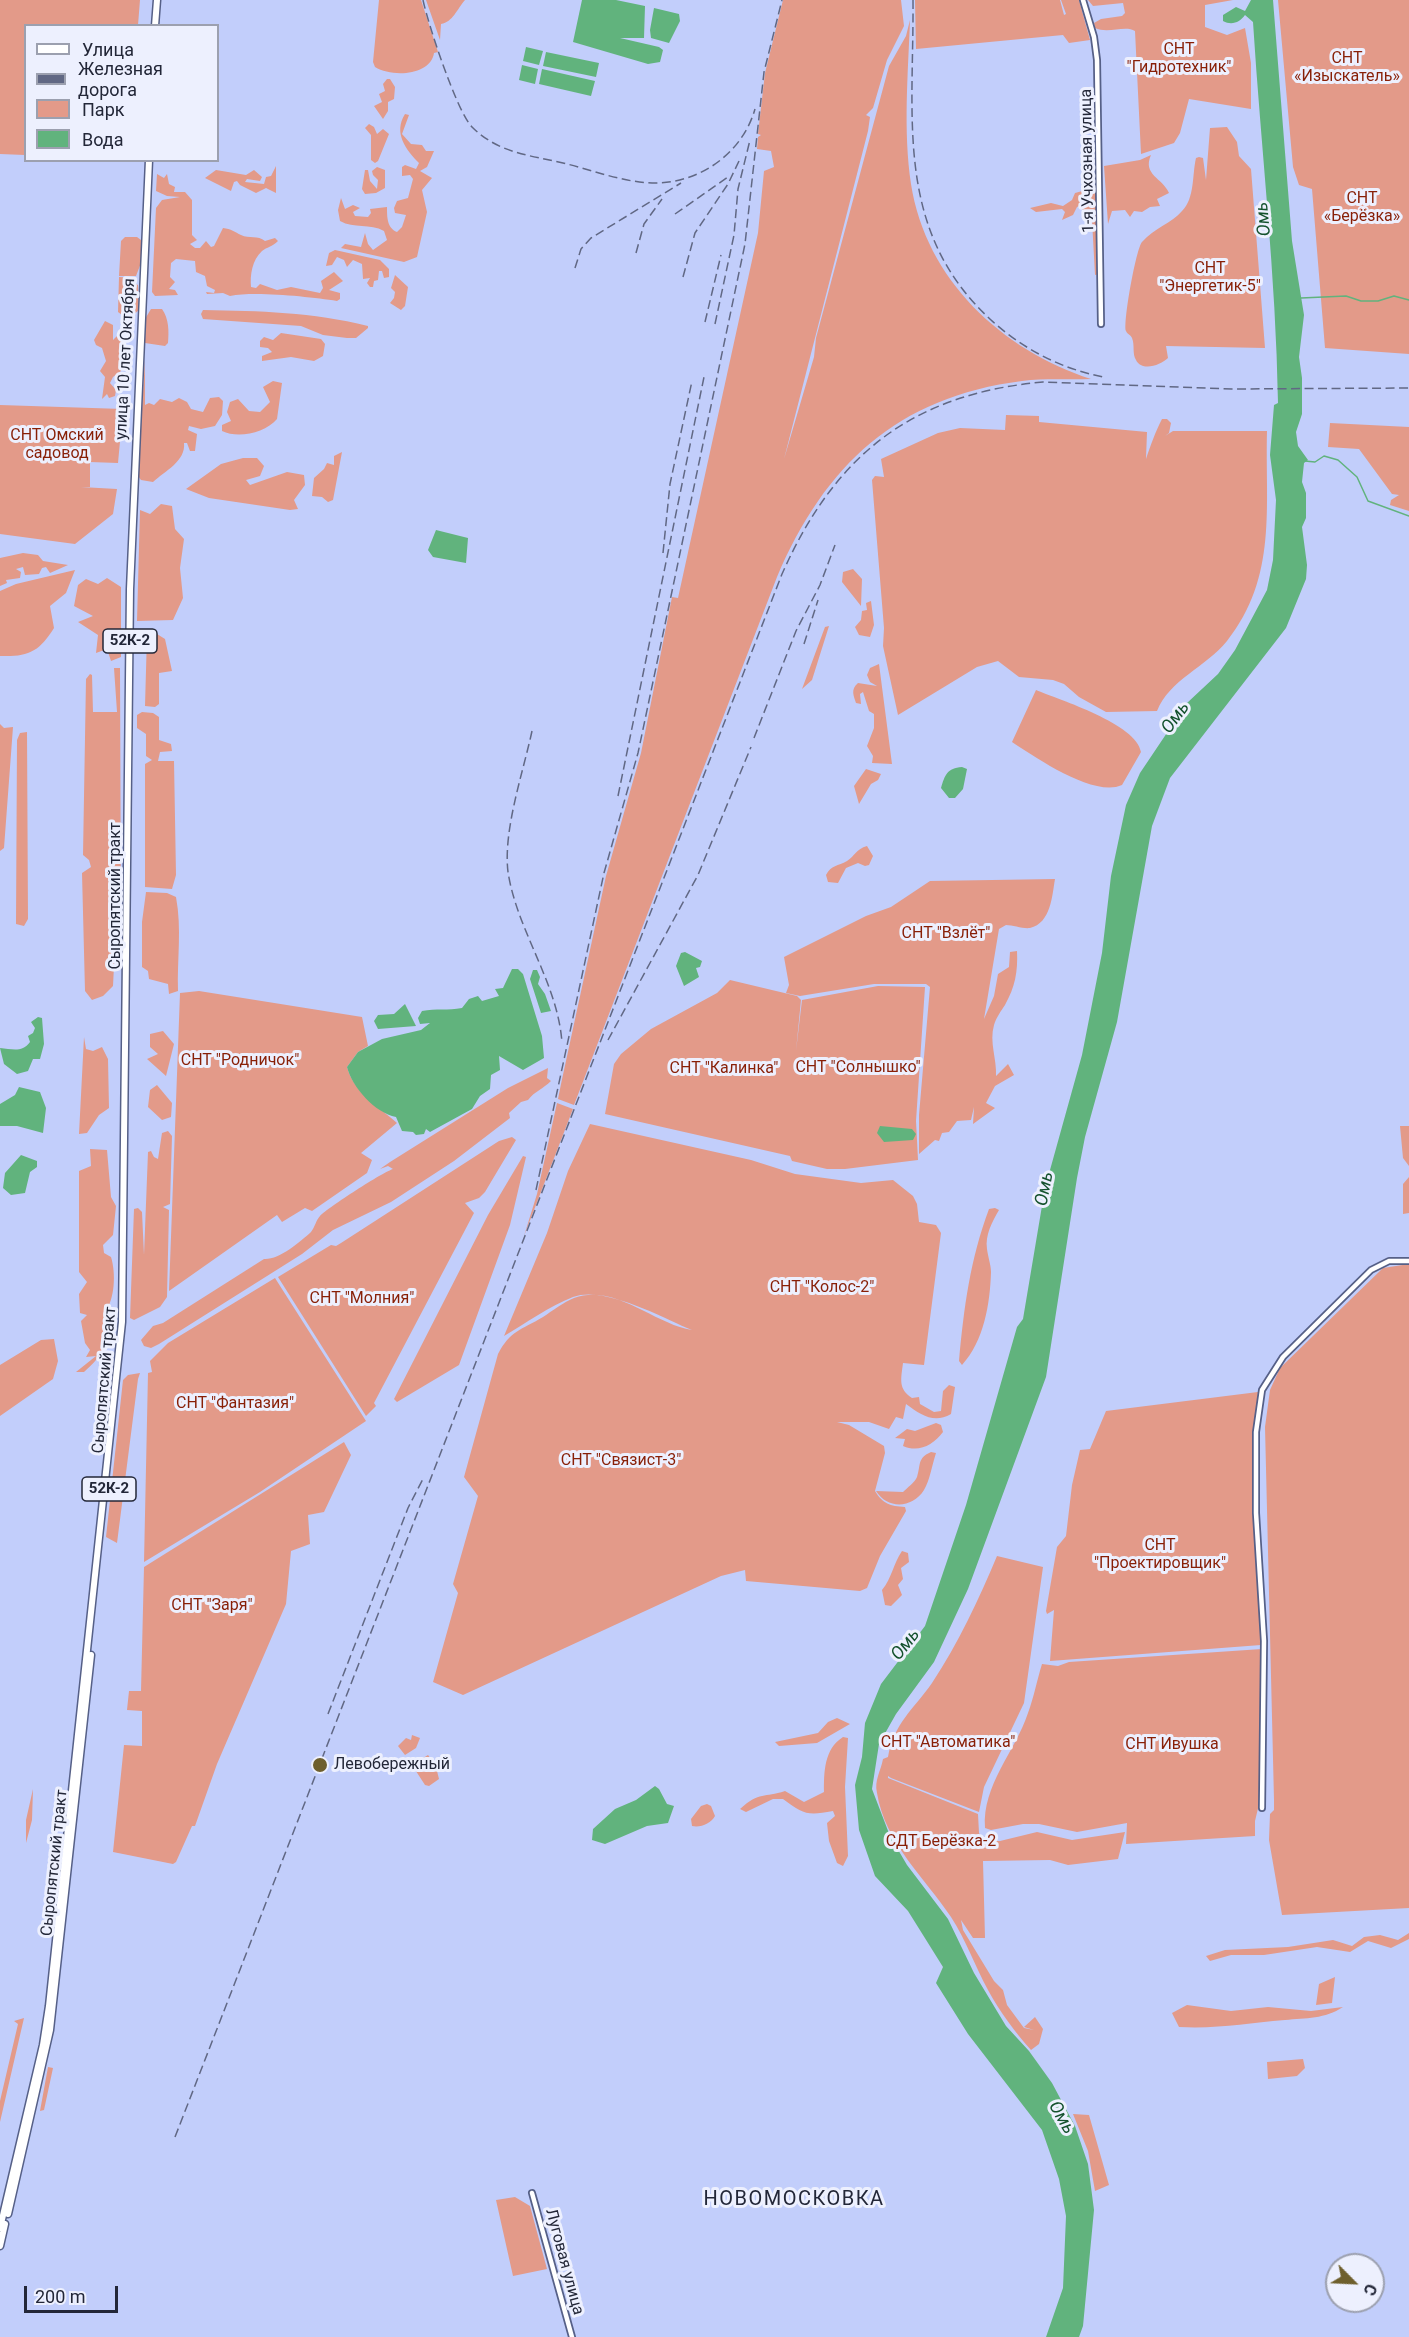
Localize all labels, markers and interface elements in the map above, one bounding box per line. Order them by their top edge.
legend [24,24,219,162]
text: Улица [82,39,134,60]
park label: СНТ "Гидротехник" [1127,40,1231,78]
park label: СНТ «Изыскатель» [1294,49,1400,87]
text: Железная дорога [78,58,163,100]
street label: 1-я Учхозная улица [1077,89,1099,233]
text: Парк [82,99,124,120]
text: Вода [82,129,124,150]
park label: СНТ «Берёзка» [1324,189,1400,227]
water label: Омь [1252,201,1276,237]
park label: СНТ "Энергетик-5" [1159,259,1261,297]
street label: улица 10 лет Октября [112,278,140,440]
park label: СНТ Омский садовод [10,426,104,464]
road number: 52К-2 [103,629,157,653]
water label: Омь [1157,698,1195,738]
street label: Сыропятский тракт [106,822,126,970]
park label: СНТ "Взлёт" [902,924,990,944]
park label: СНТ "Родничок" [181,1051,299,1071]
park label: СНТ "Солнышко" [795,1058,921,1078]
park label: СНТ "Калинка" [670,1059,778,1079]
water label: Омь [1031,1170,1059,1208]
park label: СНТ "Колос-2" [770,1278,874,1298]
park label: СНТ "Молния" [310,1289,414,1309]
street label: Сыропятский тракт [89,1306,121,1454]
park label: СНТ "Фантазия" [176,1394,294,1414]
park label: СНТ "Связист-3" [561,1451,681,1471]
road number: 52К-2 [82,1477,136,1501]
park label: СНТ "Проектировщик" [1094,1536,1226,1574]
park label: СНТ "Заря" [171,1596,253,1616]
water label: Омь [887,1625,925,1665]
park label: СНТ "Автоматика" [881,1733,1015,1753]
park label: СНТ Ивушка [1125,1735,1219,1755]
place label: Левобережный [334,1755,450,1775]
marker: Левобережный [311,1756,329,1774]
street label: Сыропятский тракт [38,1789,72,1937]
park label: СДТ Берёзка-2 [886,1832,996,1852]
water label: Омь [1043,2098,1079,2138]
district label: НОВОМОСКОВКА [703,2188,885,2212]
street label: Луговая улица [541,2207,587,2317]
north arrow [1325,2253,1385,2313]
scale bar [27,2274,122,2312]
text: С [1359,2281,1381,2298]
text: 200 m [35,2286,86,2307]

